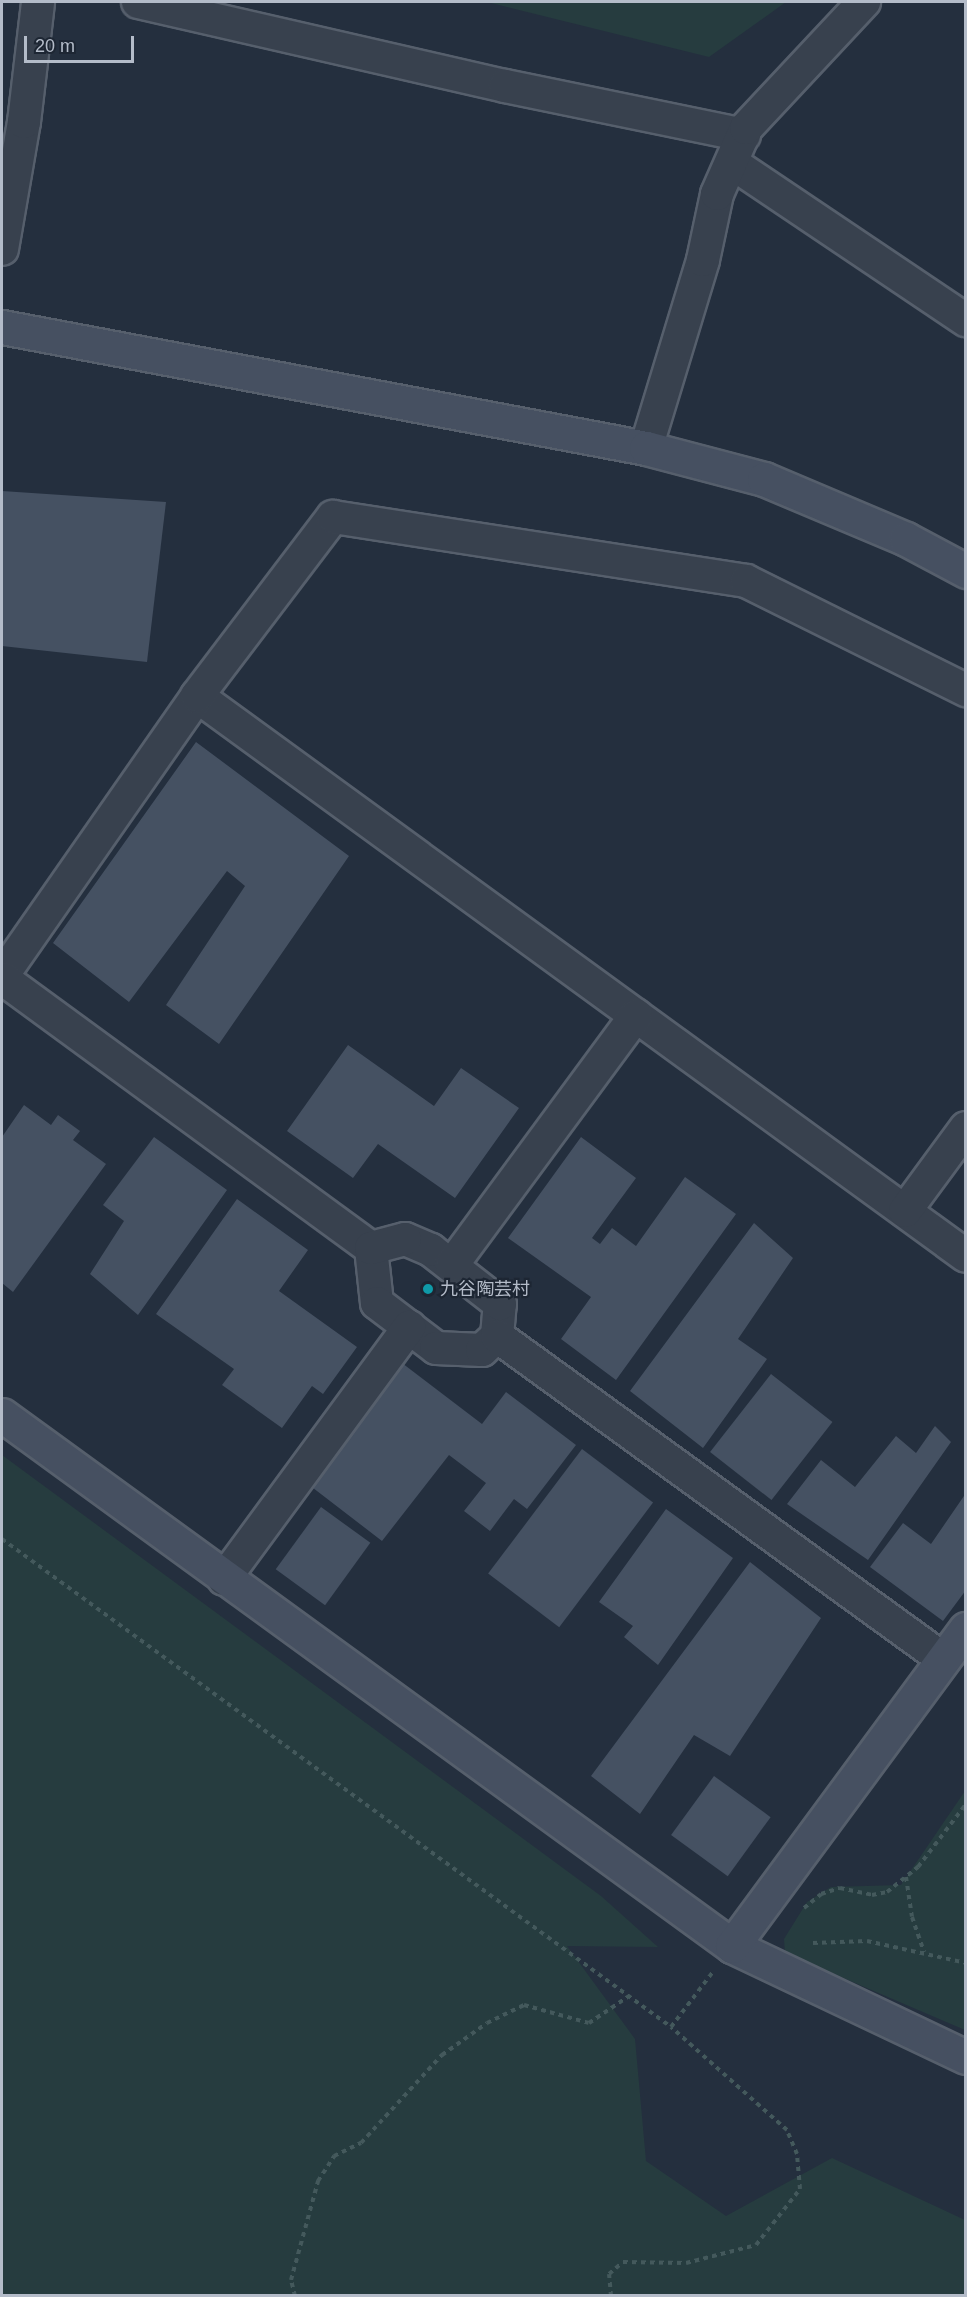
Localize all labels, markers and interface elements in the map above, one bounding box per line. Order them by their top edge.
scale bar [27,24,136,62]
text: 20 m [35,36,75,56]
place label: 九谷陶芸村 [440,1278,530,1300]
marker: 九谷陶芸村 [421,1282,435,1296]

